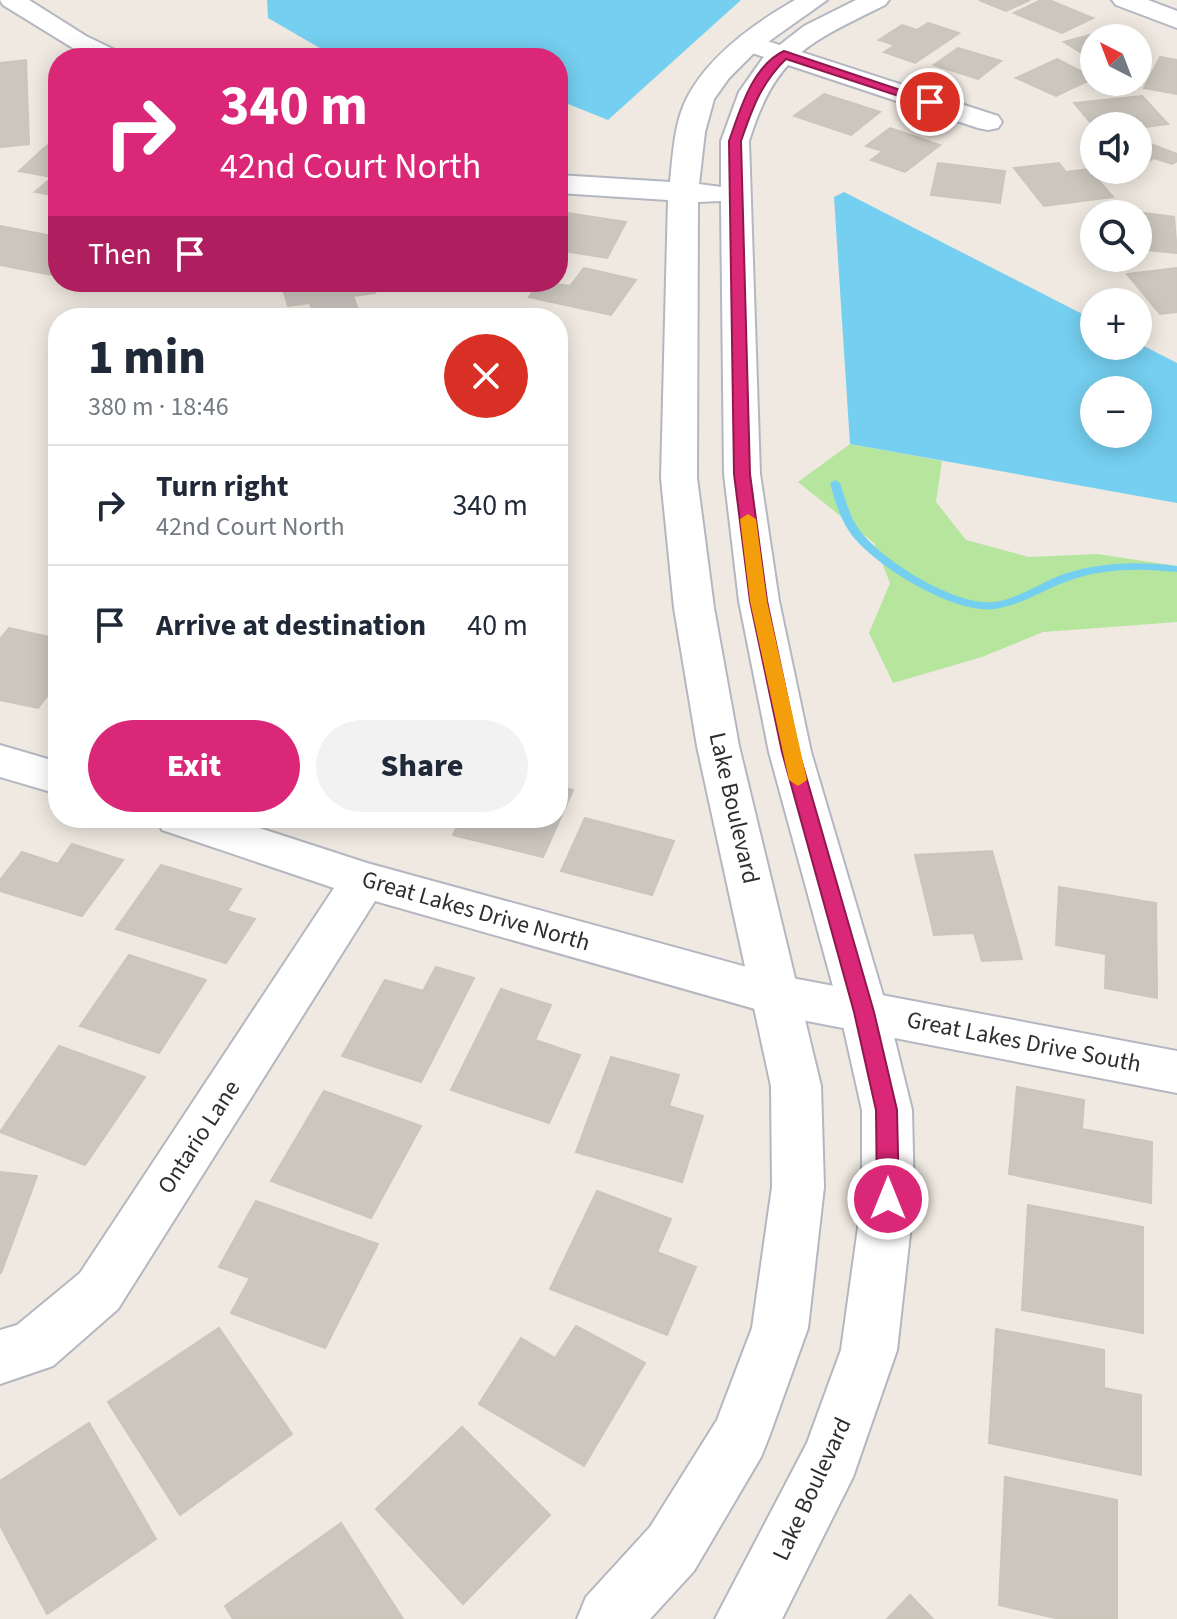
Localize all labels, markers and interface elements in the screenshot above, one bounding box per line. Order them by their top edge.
north arrow [1080,24,1152,96]
map controls [1080,24,1152,448]
text: 340 m [220,67,368,146]
pin [896,68,964,136]
icon: right [88,80,192,184]
icon: arrive [908,80,952,124]
button: sound [1080,112,1152,184]
text: 42nd Court North [220,141,481,192]
button: search [1080,200,1152,272]
icon: arrive [168,232,212,276]
text: Then [88,233,152,276]
button: + [1080,288,1152,360]
text: 1 min [88,324,206,392]
button: close [444,334,528,418]
button: − [1080,376,1152,448]
text: 380 m · 18:46 [88,388,229,425]
text: Turn right [156,465,288,508]
icon: right [88,483,132,527]
text: 340 m [452,484,528,527]
text: 42nd Court North [156,508,345,545]
icon: arrive [88,603,132,647]
text: Arrive at destination [156,604,426,647]
text: 40 m [467,604,528,647]
button: Exit [88,720,300,812]
button: Share [316,720,528,812]
street label: Lake Boulevard [700,729,768,887]
street label: Great Lakes Drive North [358,862,594,960]
street label: Great Lakes Drive South [904,1002,1144,1082]
street label: Ontario Lane [149,1073,249,1201]
position arrow [846,1157,930,1241]
street label: Lake Boulevard [763,1412,861,1566]

